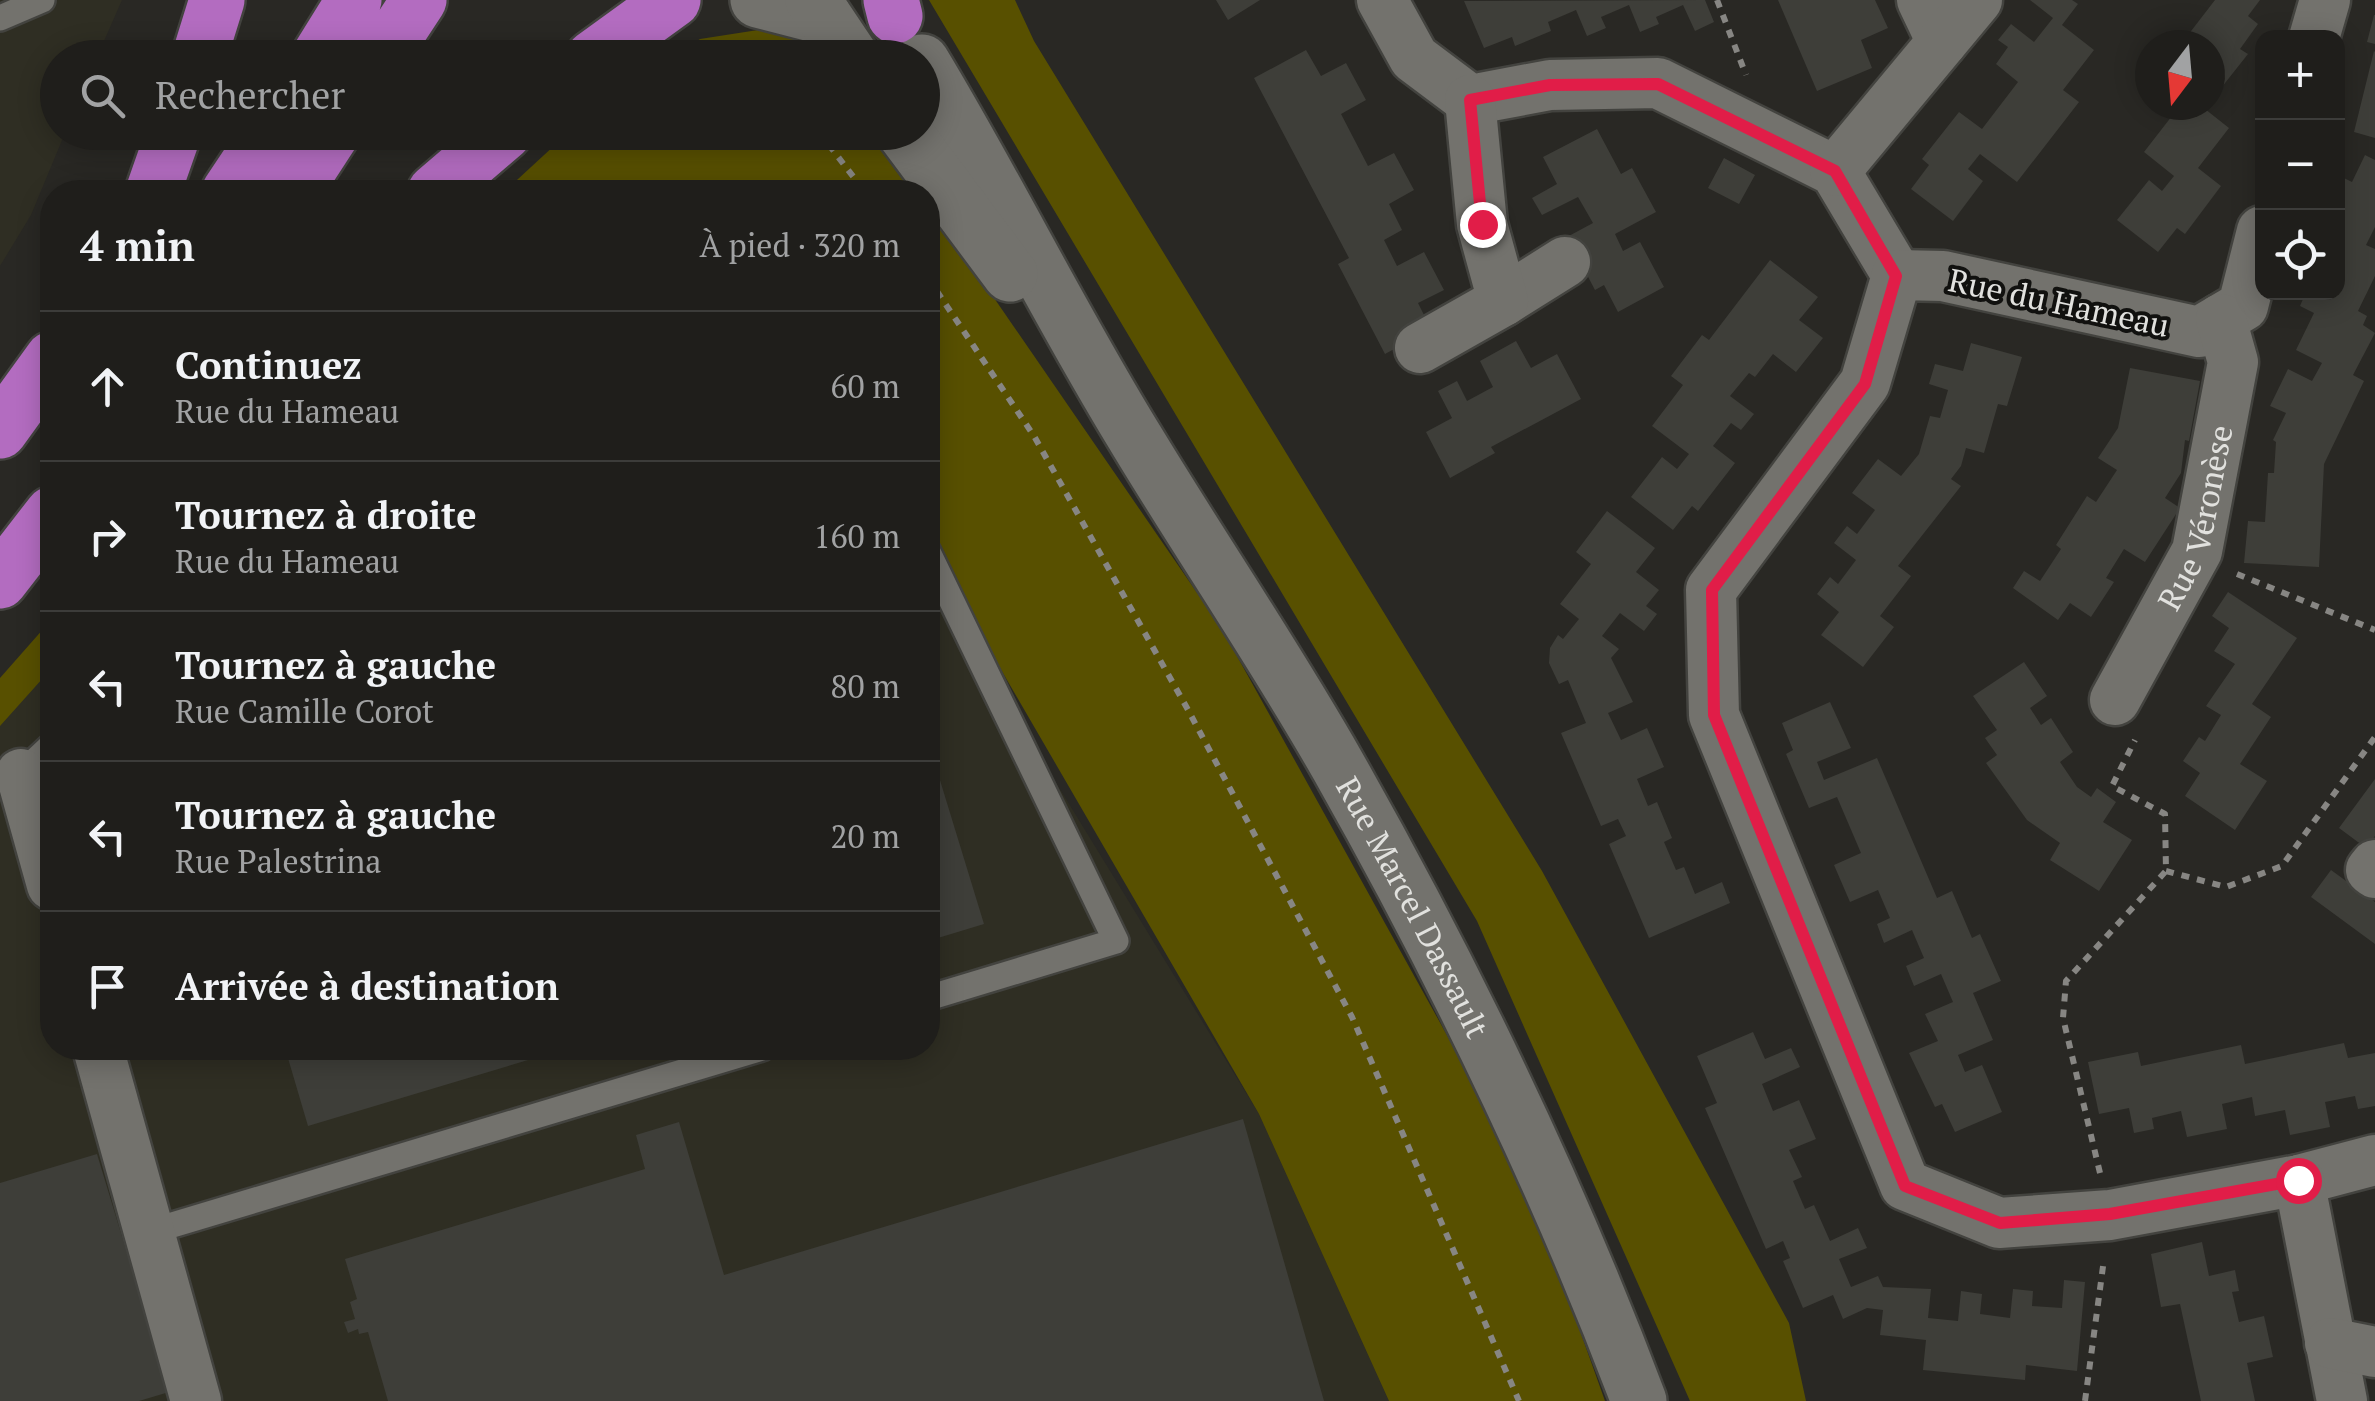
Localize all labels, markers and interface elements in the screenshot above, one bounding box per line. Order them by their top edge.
north arrow [2135,30,2225,120]
map controls [2255,30,2345,300]
button: + [2255,30,2345,120]
search box [40,40,940,150]
icon: search [75,68,130,123]
text: Rechercher [155,70,345,120]
button: − [2255,120,2345,210]
route end [1460,202,1506,248]
button: locate [2255,210,2345,300]
text: 4 min [80,217,195,273]
text: À pied · 320 m [700,224,900,266]
street label: Rue du Hameau [1945,258,2173,346]
text: Continuez [175,340,362,390]
icon: ahead [80,359,135,414]
text: 60 m [830,365,900,407]
text: Rue du Hameau [175,390,399,432]
street label: Rue Véronèse [2148,421,2242,617]
text: Tournez à droite [175,490,477,540]
icon: right [80,509,135,564]
text: 160 m [813,515,900,557]
text: Rue du Hameau [175,540,399,582]
text: Tournez à gauche [175,640,496,690]
icon: left [80,659,135,714]
text: 80 m [830,665,900,707]
text: Rue Camille Corot [175,690,434,732]
street label: Rue Marcel Dassault [1327,769,1499,1045]
text: Tournez à gauche [175,790,496,840]
icon: left [80,809,135,864]
text: 20 m [830,815,900,857]
text: Rue Palestrina [175,840,381,882]
icon: arrive [80,959,135,1014]
text: Arrivée à destination [175,961,559,1011]
route start [2276,1158,2322,1204]

